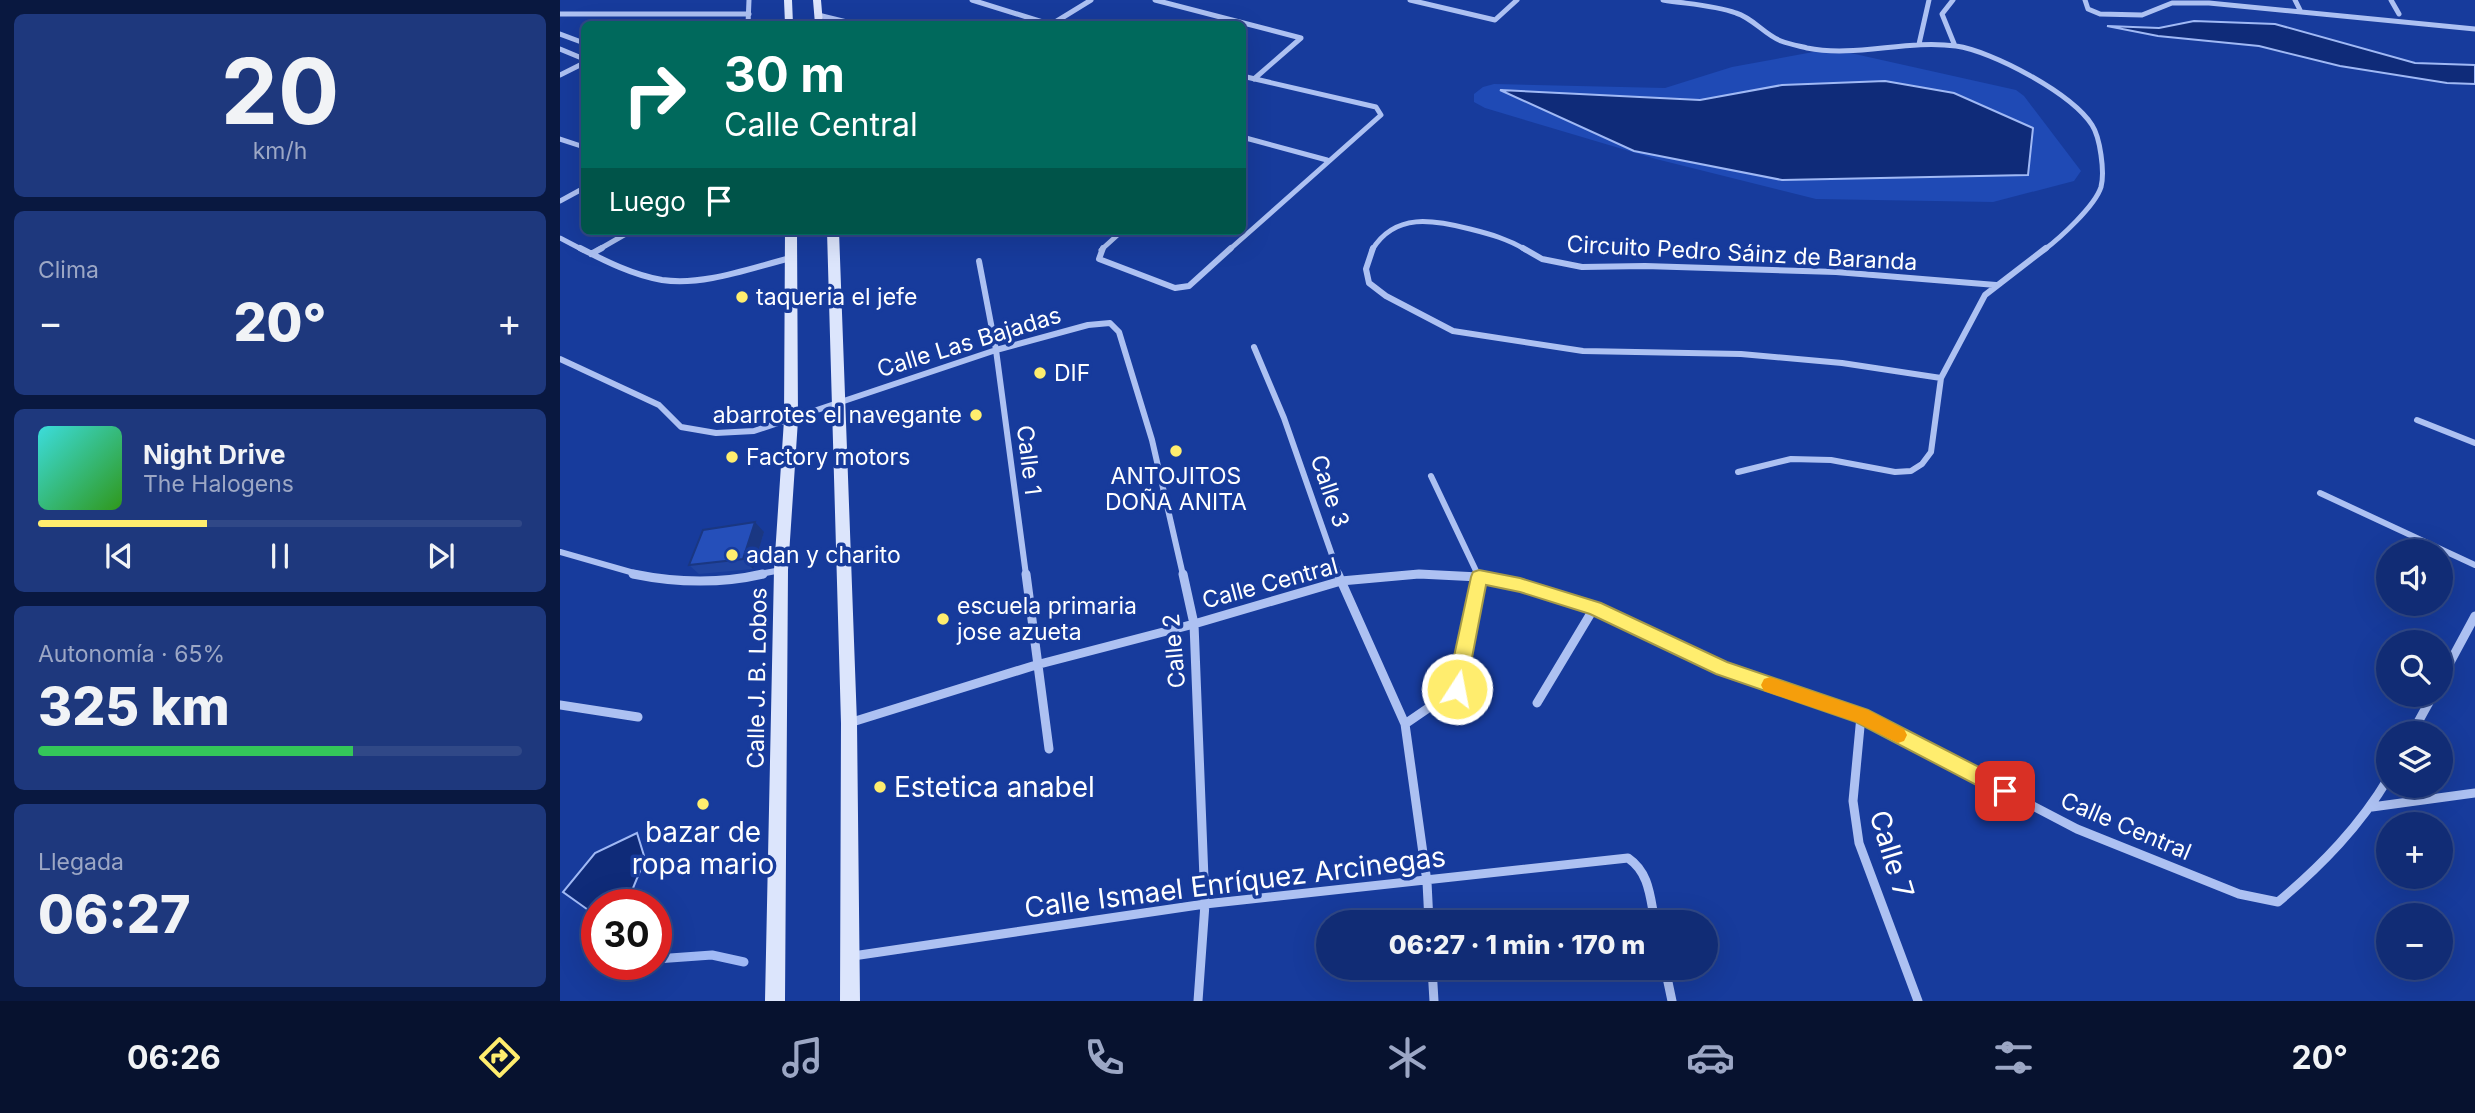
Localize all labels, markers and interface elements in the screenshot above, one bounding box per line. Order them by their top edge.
text: 20 [221,36,339,146]
text: 30 m [724,45,845,104]
icon: right [609,49,700,140]
text: Calle Central [724,105,918,144]
text: km/h [253,137,307,165]
icon: arrive [700,182,738,220]
text: Luego [609,186,686,217]
street label: Circuito Pedro Sáinz de Baranda [1566,230,1918,276]
text: Clima [38,256,99,284]
place label: taqueria el jefe [756,283,917,311]
marker: taqueria el jefe [734,289,750,305]
text: 20° [233,291,327,354]
text: − [38,299,63,345]
text: + [497,299,522,345]
street label: Calle Las Bajadas [874,301,1064,383]
place label: DIF [1054,359,1090,387]
marker: DIF [1032,365,1048,381]
place label: abarrotes el navegante [713,401,962,429]
marker: abarrotes el navegante [968,407,984,423]
street label: Calle 1 [1011,424,1047,496]
text: Night Drive [143,439,285,470]
place label: Factory motors [746,443,910,471]
marker: ANTOJITOS DOÑA ANITA [1168,443,1184,459]
marker: Factory motors [724,449,740,465]
street label: Calle 3 [1305,451,1355,531]
place label: ANTOJITOS DOÑA ANITA [1105,462,1247,516]
text: The Halogens [143,470,294,498]
icon: previous [100,537,138,575]
icon: pause [261,537,299,575]
icon: next [422,537,460,575]
map controls [2376,539,2453,980]
button: sound [2376,539,2453,616]
place label: adan y charito [746,541,901,569]
marker: adan y charito [724,547,740,563]
street label: Calle Central [1199,551,1341,615]
street label: Calle J. B. Lobos [741,587,773,769]
place label: escuela primaria jose azueta [956,592,1137,646]
marker: escuela primaria jose azueta [935,611,951,627]
street label: Calle 2 [1157,613,1191,689]
button: search [2376,630,2453,707]
text: Autonomía · 65% [38,640,225,668]
position arrow [1420,652,1494,726]
text: 325 km [38,675,230,738]
button: layers [2376,721,2453,798]
pin [1975,761,2035,821]
place label: Estetica anabel [894,770,1095,804]
icon: arrive [1986,772,2024,810]
marker: Estetica anabel [872,779,888,795]
street label: Calle Central [2056,786,2196,866]
marker: bazar de ropa mario [695,796,711,812]
street label: Calle 7 [1863,806,1921,902]
button: + [2376,812,2453,889]
place label: bazar de ropa mario [632,815,774,881]
street label: Calle Ismael Enríquez Arcinegas [1022,839,1448,925]
text: Llegada [38,848,124,876]
text: 06:27 [38,883,190,946]
speed limit sign: 30 [581,889,672,980]
button: − [2376,903,2453,980]
text: 06:27 · 1 min · 170 m [1389,929,1645,960]
icon: directions [475,1033,524,1082]
icon: music [778,1033,827,1082]
icon: phone [1080,1033,1129,1082]
icon: climate [1383,1033,1432,1082]
icon: car [1686,1033,1735,1082]
icon: filters [1989,1033,2038,1082]
text: 06:26 [127,1038,221,1077]
text: 20° [2292,1038,2348,1077]

